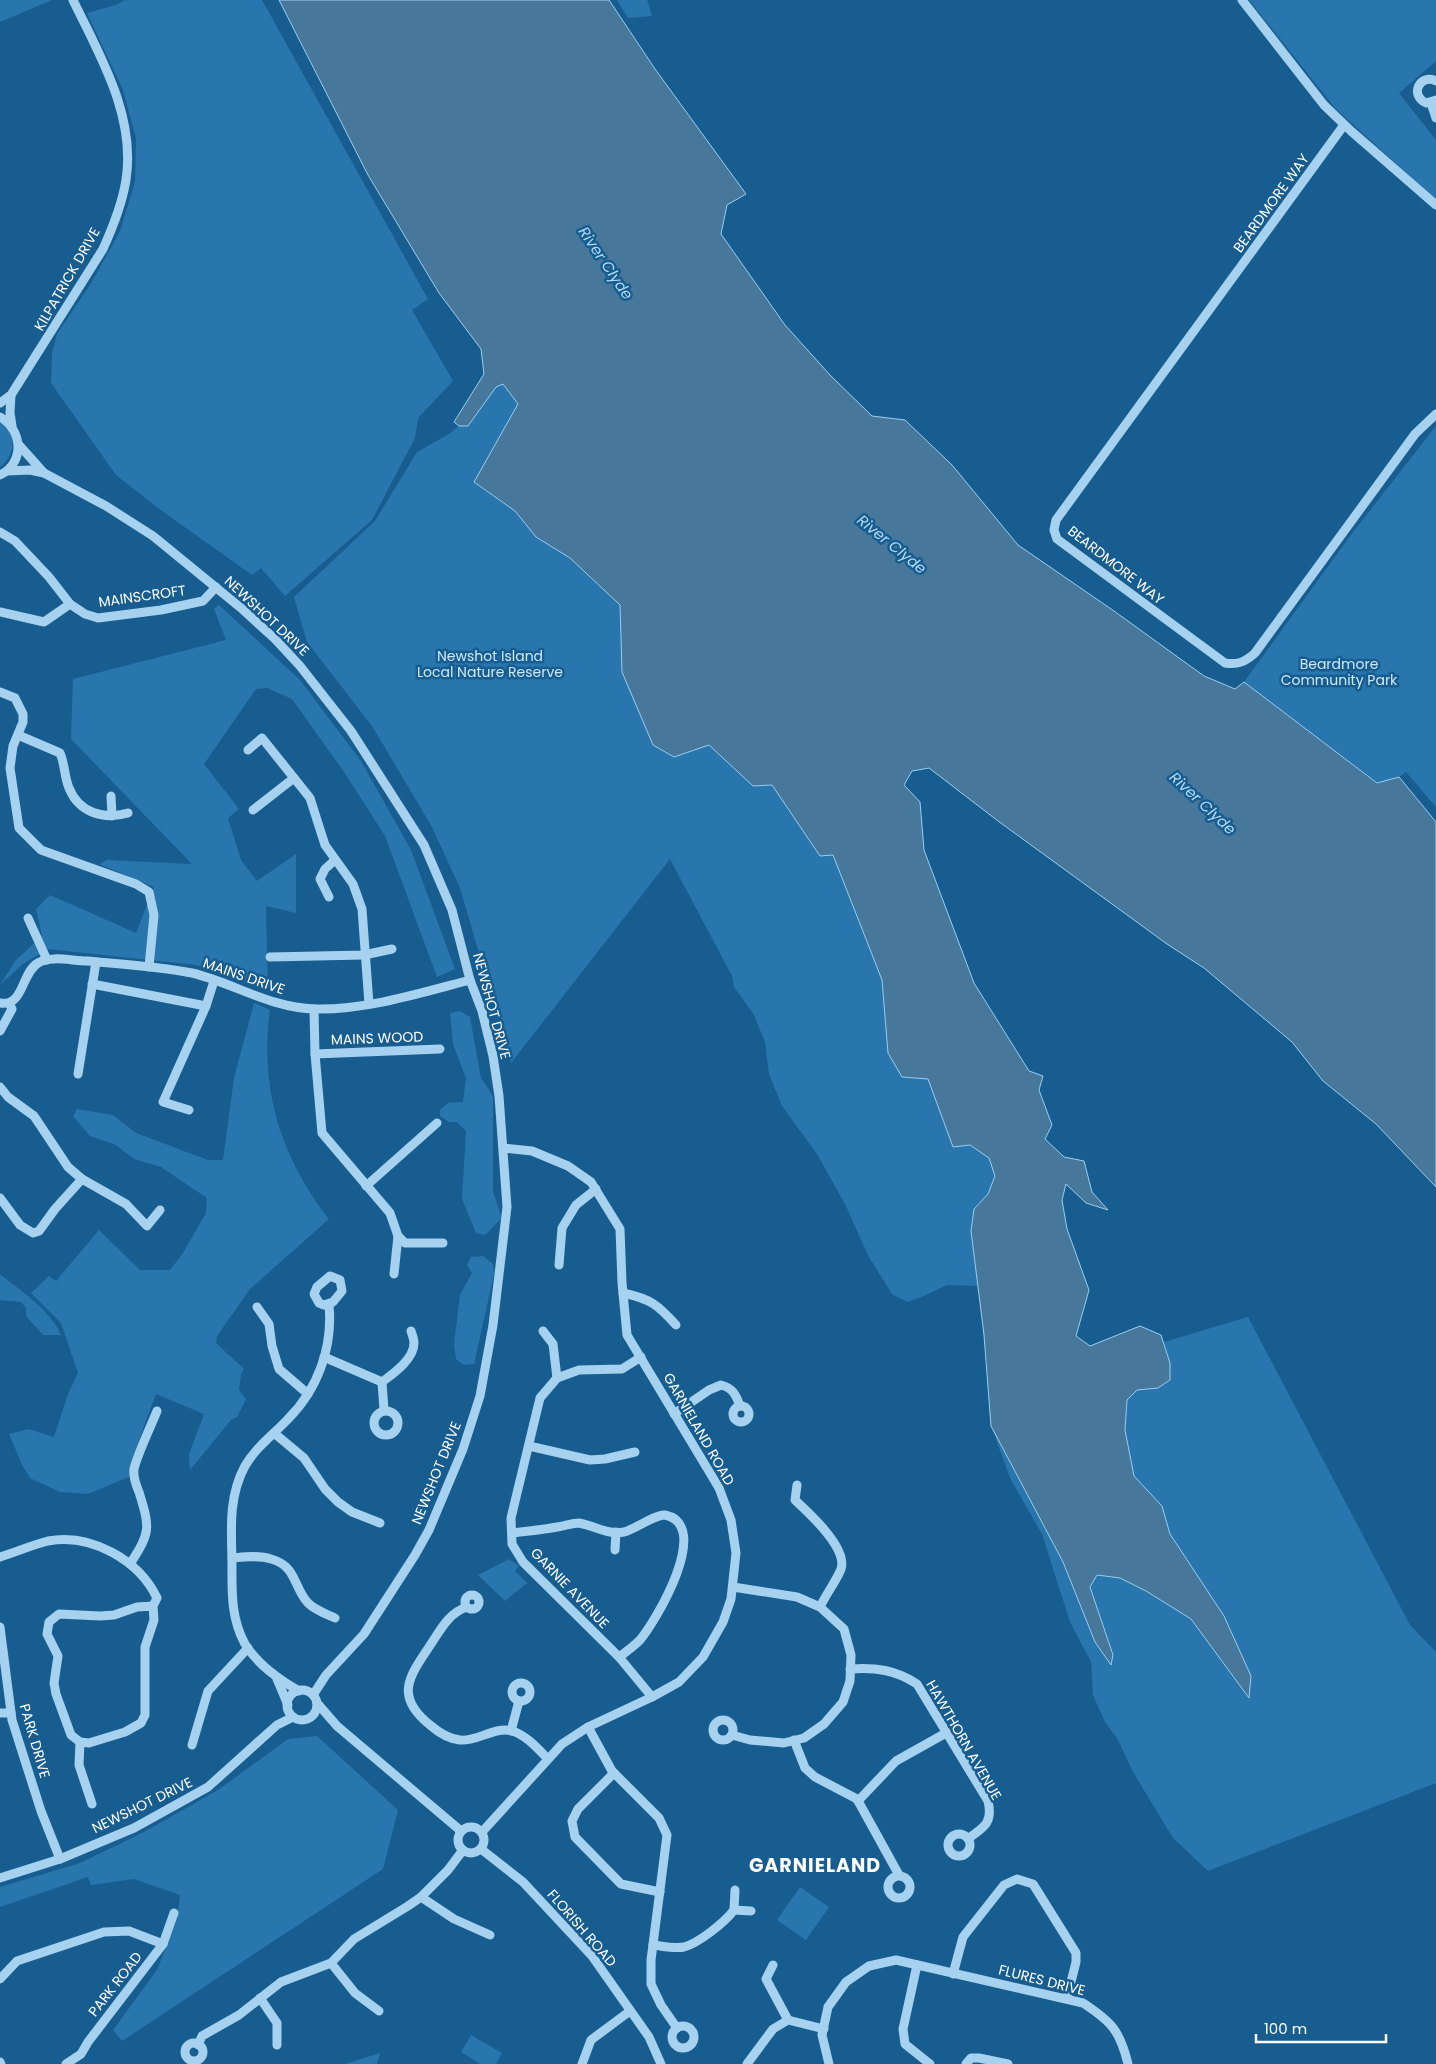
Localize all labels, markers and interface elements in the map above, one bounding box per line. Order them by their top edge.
street label: BEARDMORE WAY [1228,150,1314,256]
water label: River Clyde [574,222,638,304]
street label: KILPATRICK DRIVE [29,224,105,334]
water label: River Clyde [853,509,931,579]
street label: BEARDMORE WAY [1064,521,1168,609]
street label: NEWSHOT DRIVE [220,571,314,661]
street label: MAINSCROFT [97,580,187,612]
park label: Newshot Island Local Nature Reserve [417,646,563,682]
park label: Beardmore Community Park [1281,654,1398,690]
water label: River Clyde [1165,767,1241,839]
street label: NEWSHOT DRIVE [468,951,516,1061]
street label: MAINS DRIVE [200,953,288,999]
street label: MAINS WOOD [331,1026,424,1050]
street label: GARNIELAND ROAD [659,1369,739,1489]
street label: NEWSHOT DRIVE [406,1419,466,1527]
street label: GARNIE AVENUE [526,1543,614,1633]
street label: HAWTHORN AVENUE [921,1676,1007,1804]
street label: PARK DRIVE [15,1701,55,1781]
street label: NEWSHOT DRIVE [88,1772,196,1838]
district label: GARNIELAND [749,1852,881,1879]
street label: FLORISH ROAD [543,1885,621,1971]
street label: PARK ROAD [83,1947,147,2021]
street label: FLURES DRIVE [997,1960,1087,2000]
scale bar [1256,2012,1386,2044]
text: 100 m [1264,2018,1307,2039]

